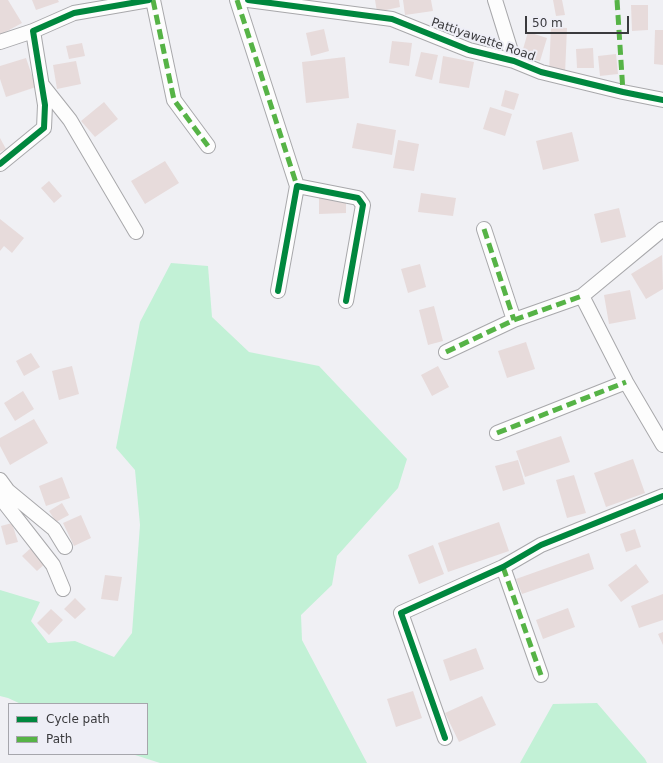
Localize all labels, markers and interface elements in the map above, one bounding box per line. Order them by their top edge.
scale bar [527,8,631,34]
street label: Pattiyawatte Road [429,15,537,65]
text: 50 m [532,16,563,30]
legend [8,703,148,755]
text: Cycle path [46,712,110,726]
text: Path [46,732,72,746]

